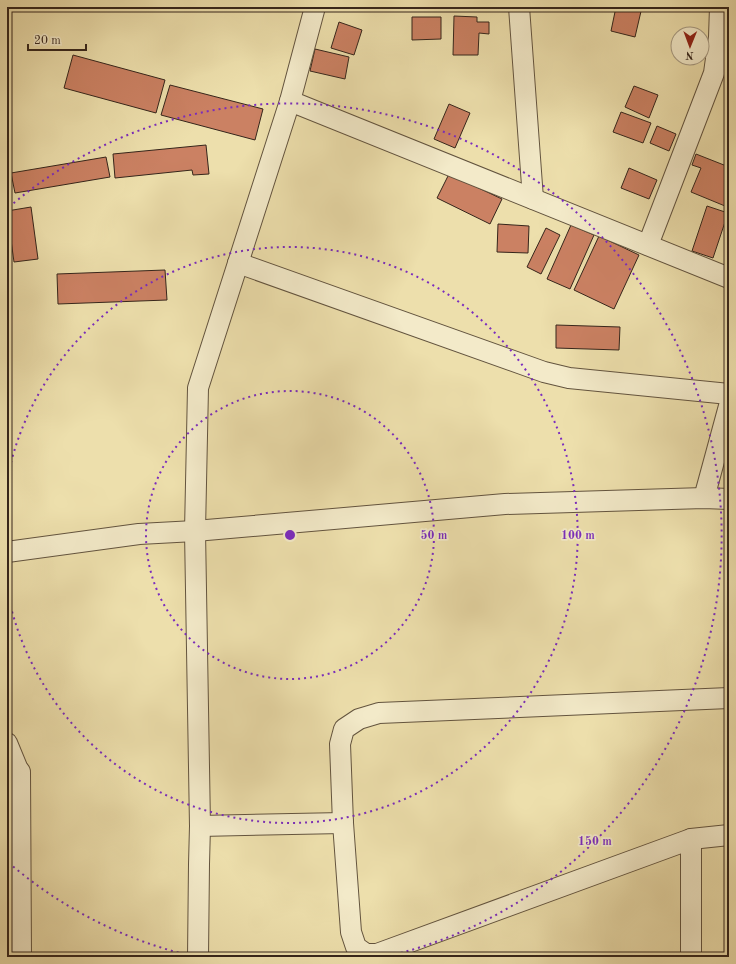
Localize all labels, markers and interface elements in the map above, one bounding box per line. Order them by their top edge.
scale bar [28,26,86,52]
north arrow [670,26,710,66]
text: 20 m [34,35,61,47]
text: N [685,49,694,60]
centre of rings [283,528,297,542]
text: 50 m [421,529,448,542]
text: 100 m [561,530,595,542]
text: 150 m [578,835,612,848]

